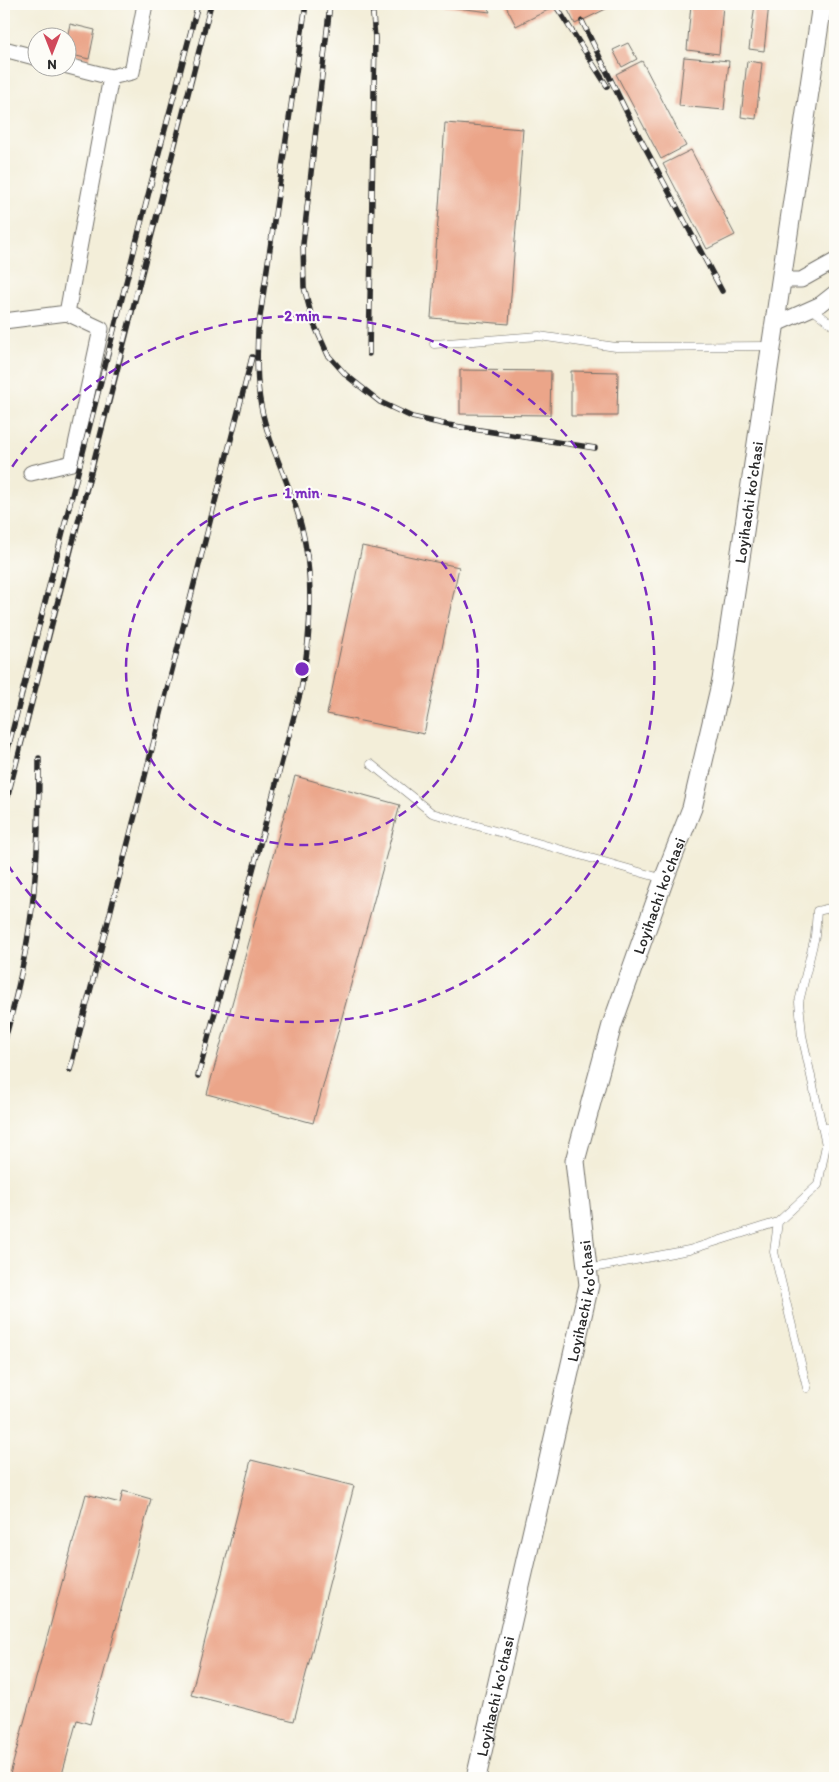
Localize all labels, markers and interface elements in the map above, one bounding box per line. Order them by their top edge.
north arrow [28,28,78,78]
text: N [47,56,57,73]
text: 2 min [284,307,321,325]
street label: Loyihachi ko'chasi [730,440,767,565]
text: 1 min [285,484,320,502]
centre of rings [293,660,311,678]
street label: Loyihachi ko'chasi [629,834,689,957]
street label: Loyihachi ko'chasi [562,1239,599,1364]
street label: Loyihachi ko'chasi [472,1634,518,1758]

